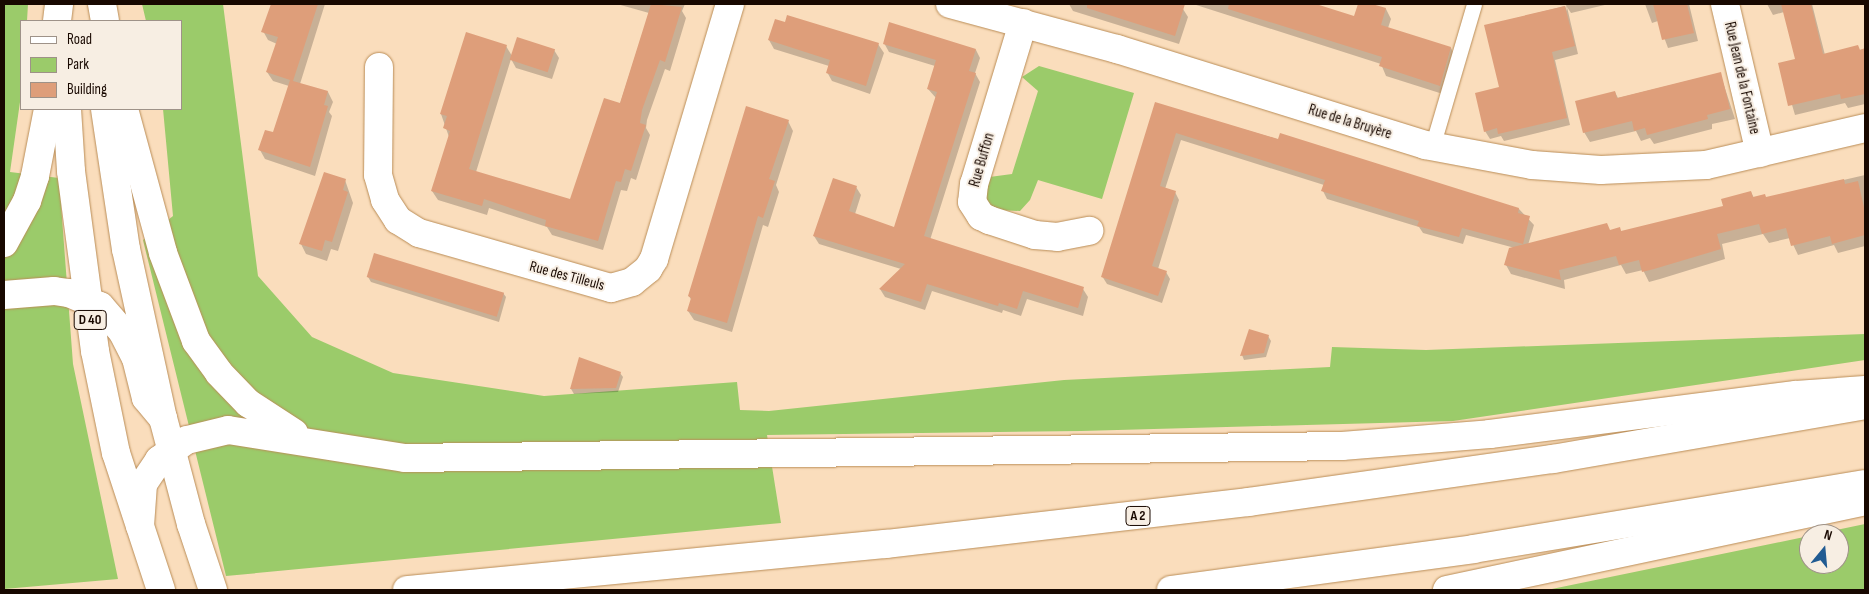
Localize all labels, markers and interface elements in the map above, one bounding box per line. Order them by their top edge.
legend [20,20,182,110]
street label: Rue Jean de la Fontaine [1720,20,1764,136]
text: Road [67,30,92,49]
text: Park [67,55,89,74]
text: Building [67,80,107,99]
street label: Rue de la Bruyère [1306,101,1394,143]
street label: Rue Buffon [966,131,998,189]
street label: Rue des Tilleuls [528,257,606,295]
road number: D 40 [72,308,108,332]
road number: A 2 [1126,504,1150,528]
north arrow [1799,524,1849,574]
text: N [1822,526,1834,544]

